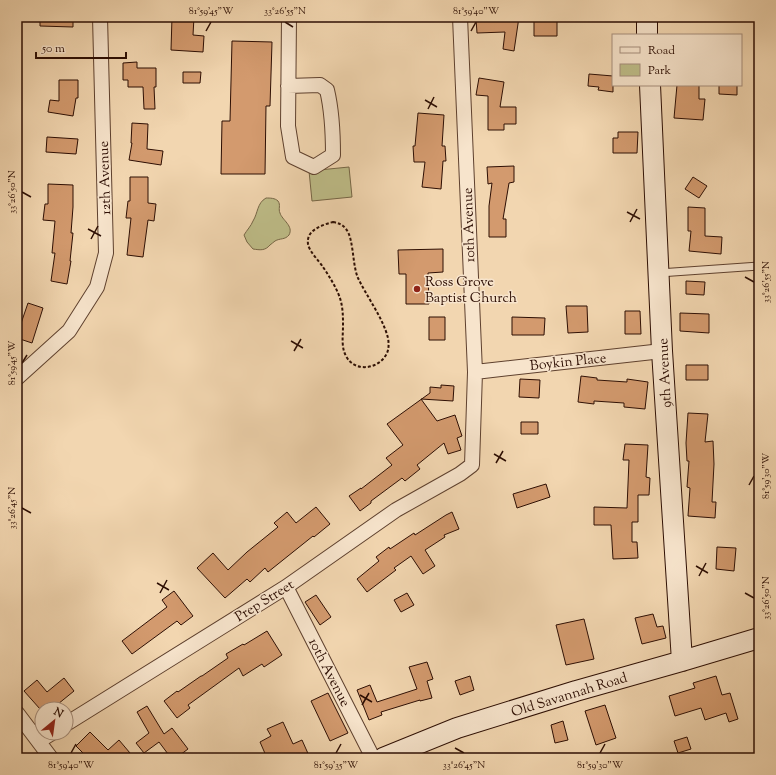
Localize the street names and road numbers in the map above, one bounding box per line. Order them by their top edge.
street label: 12th Avenue [95,141,117,215]
street label: 10th Avenue [459,187,481,263]
street label: 9th Avenue [654,338,678,408]
street label: Boykin Place [529,349,607,377]
street label: Prep Street [232,576,299,628]
street label: 10th Avenue [302,635,354,711]
street label: Old Savannah Road [509,669,630,723]

